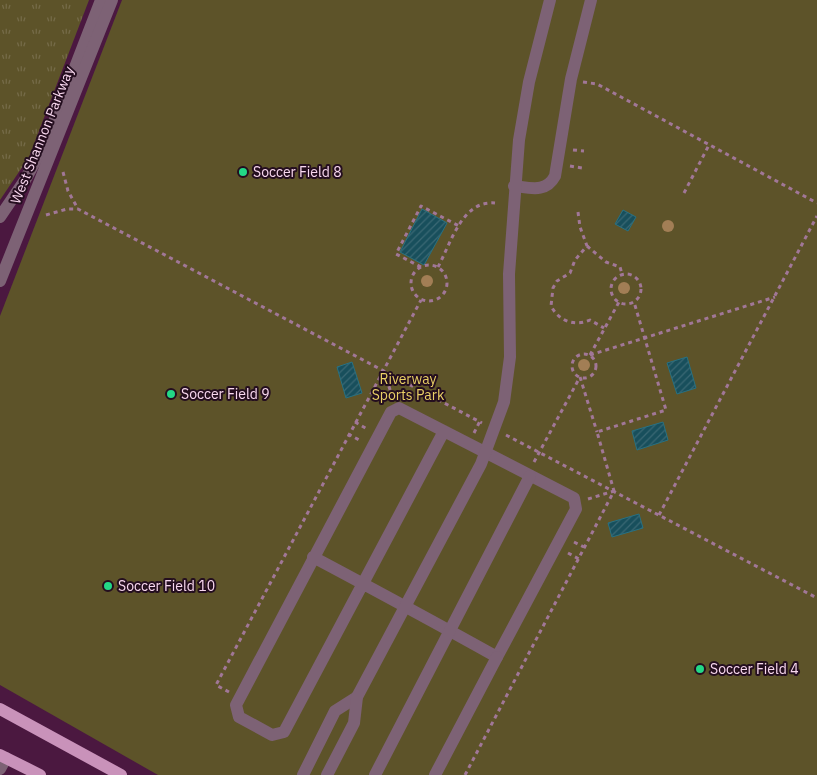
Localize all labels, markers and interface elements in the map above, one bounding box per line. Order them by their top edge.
street label: West Shannon Parkway [6,64,78,206]
place label: Soccer Field 8 [253,163,342,181]
marker: Soccer Field 8 [237,166,249,178]
park label: Riverway Sports Park [372,370,445,404]
place label: Soccer Field 9 [181,385,270,403]
marker: Soccer Field 9 [165,388,177,400]
place label: Soccer Field 10 [118,577,215,595]
marker: Soccer Field 10 [102,580,114,592]
place label: Soccer Field 4 [710,660,799,678]
marker: Soccer Field 4 [694,663,706,675]

